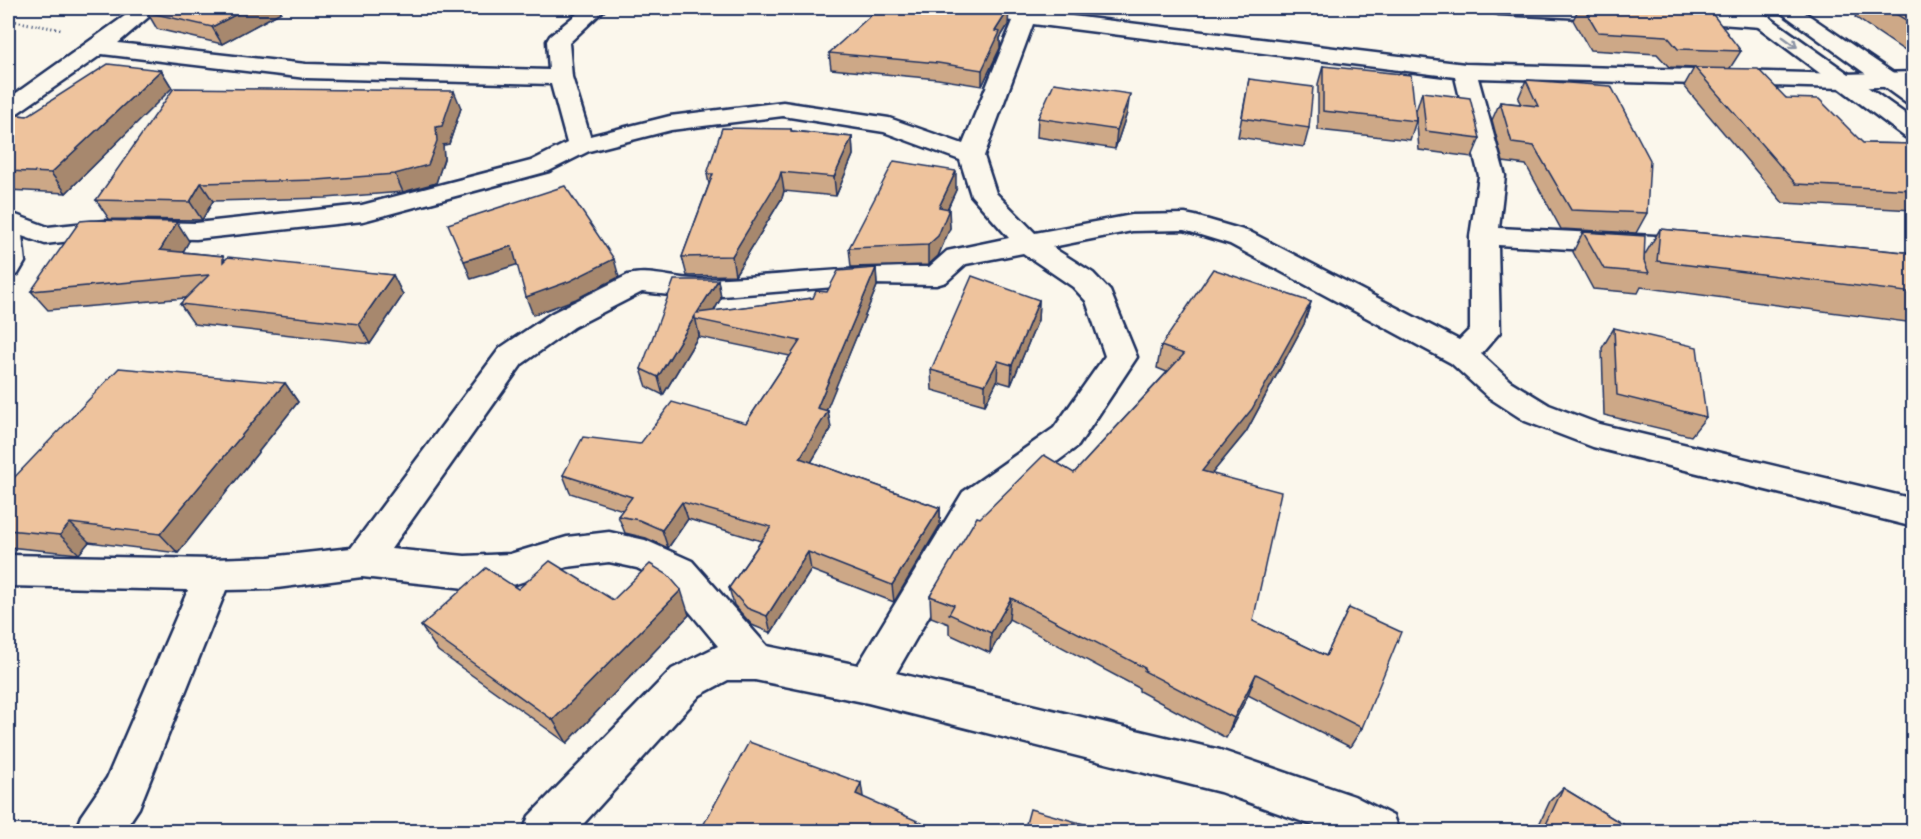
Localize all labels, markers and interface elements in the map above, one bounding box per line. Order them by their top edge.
one-way arrow [1782,36,1798,48]

